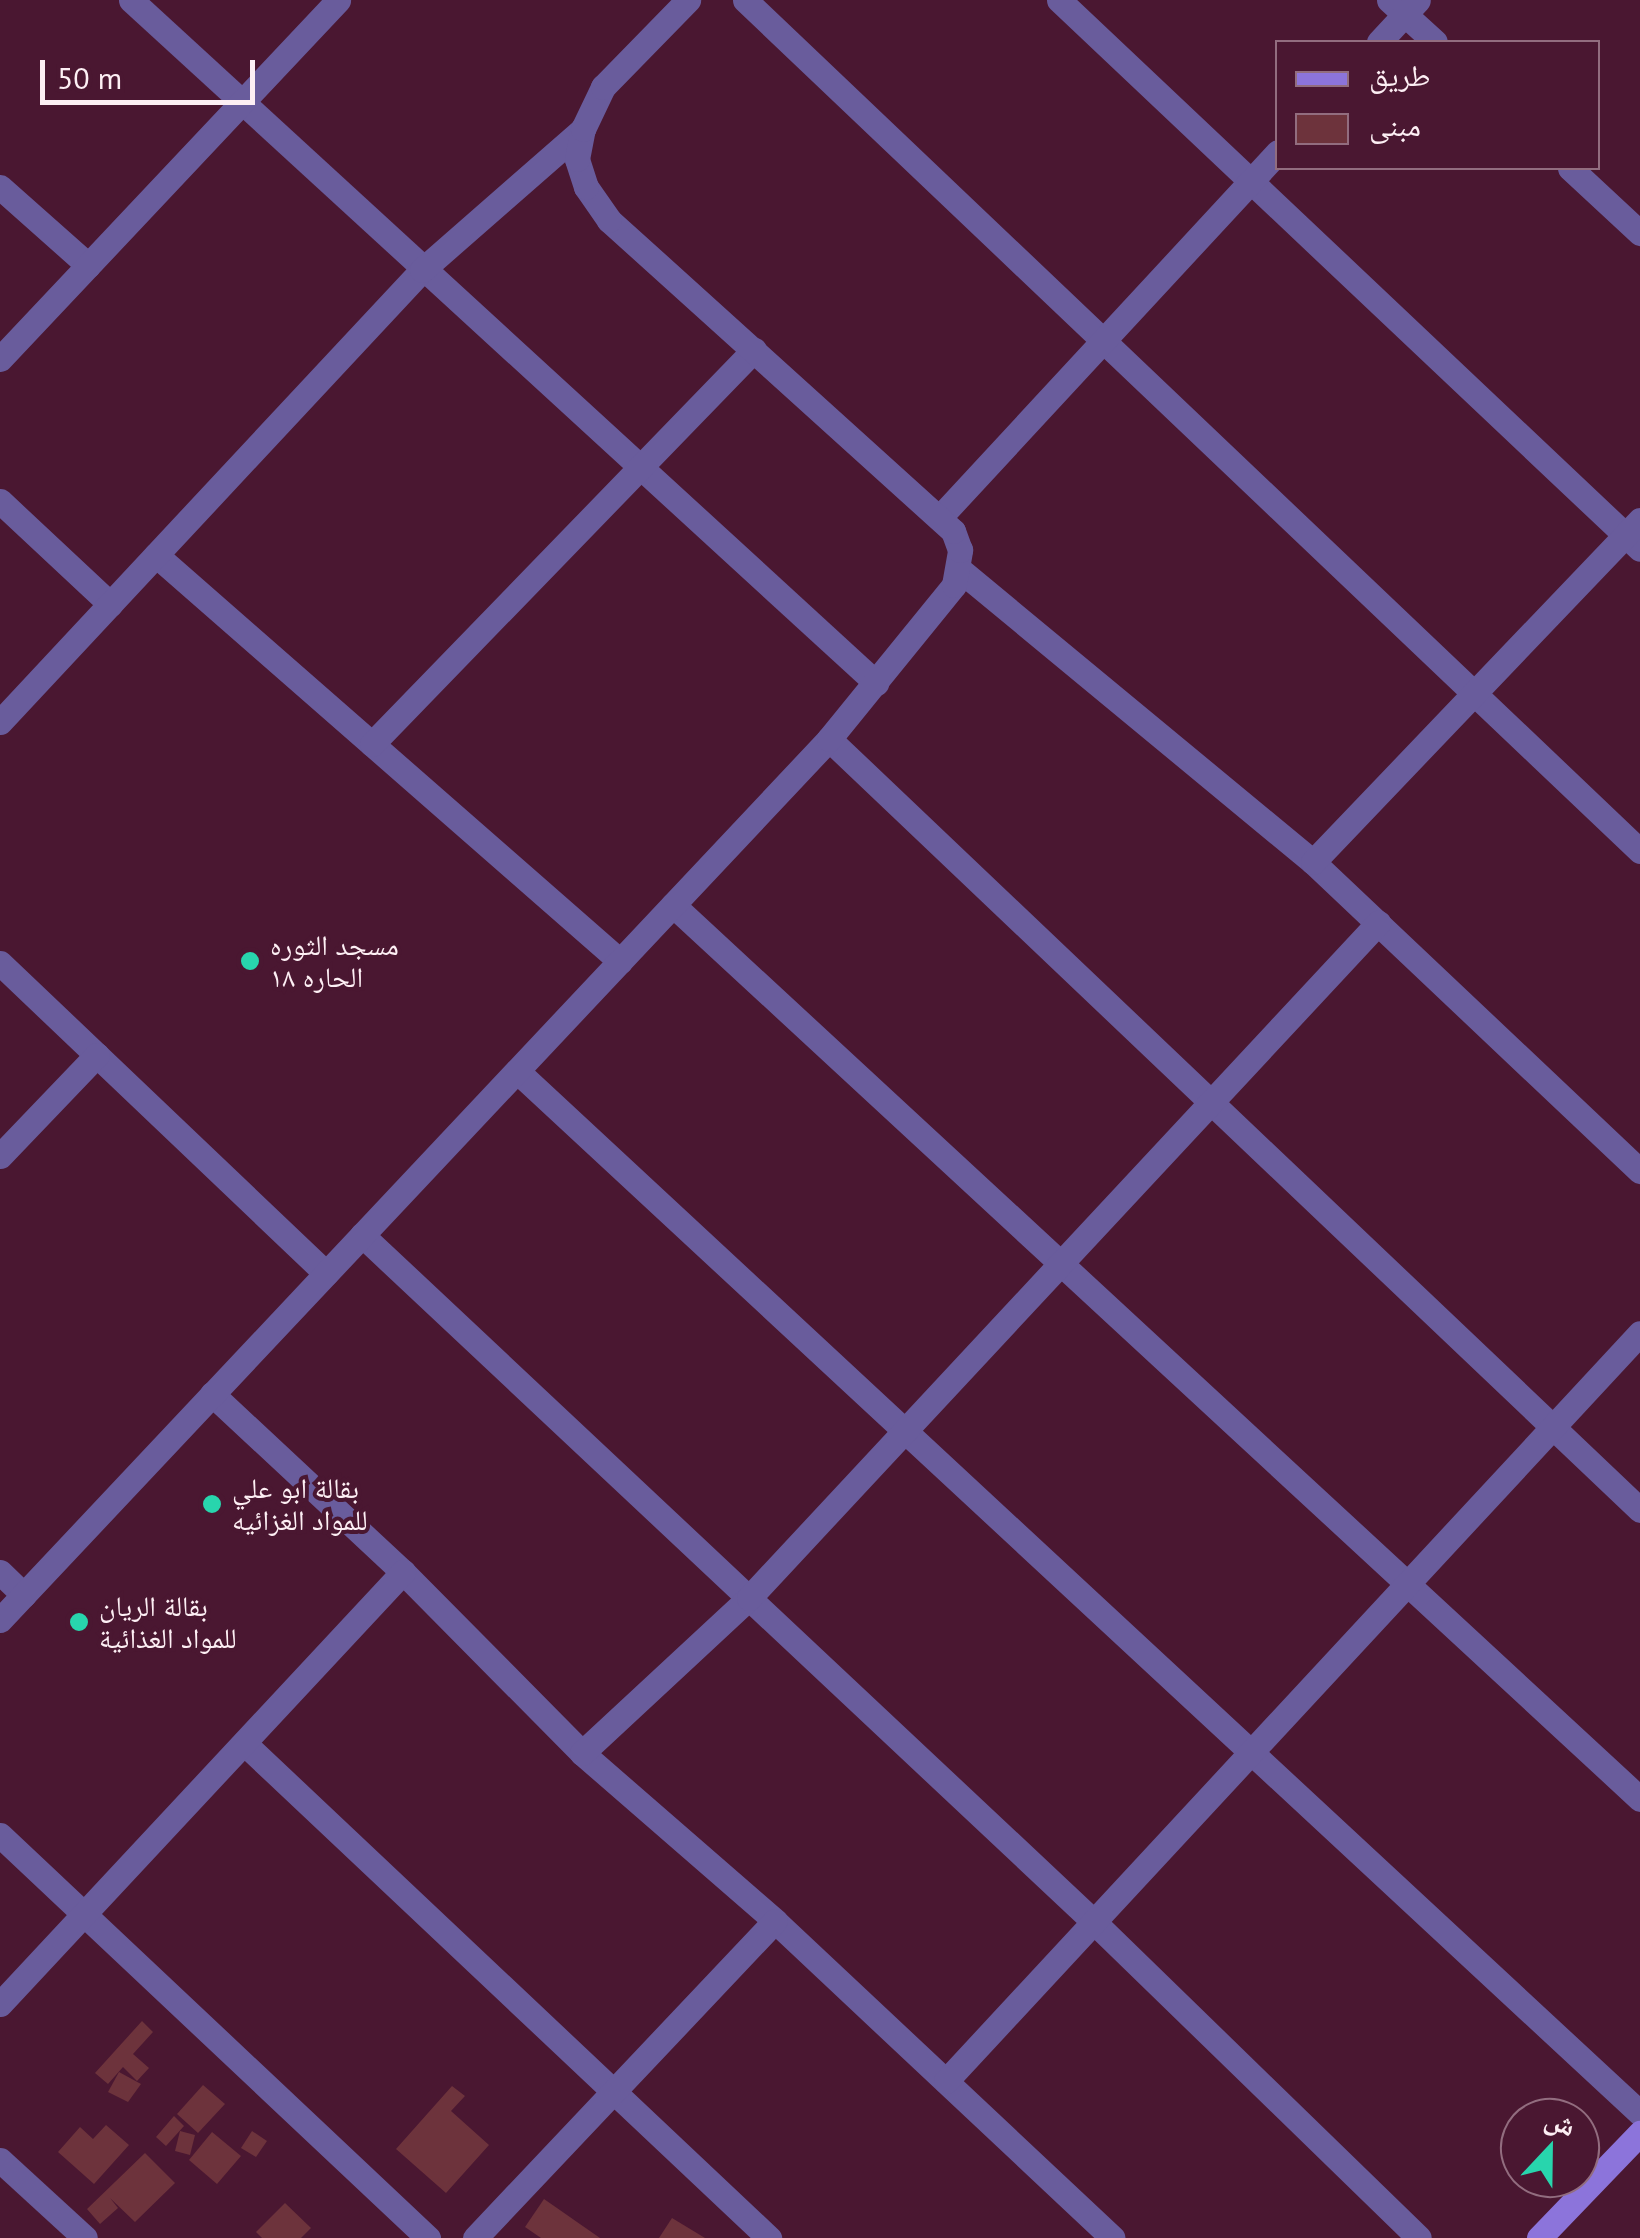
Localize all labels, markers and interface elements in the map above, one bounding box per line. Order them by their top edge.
scale bar [45,40,260,102]
legend [1275,40,1600,170]
text: طريق [1369,55,1430,94]
text: 50 m [57,58,122,97]
text: مبنى [1369,105,1421,144]
place label: مسجد الثوره الحاره ١٨ [270,928,399,994]
marker: مسجد الثوره الحاره ١٨ [239,950,261,972]
place label: بقالة ابو علي للمواد الغزائيه [232,1471,368,1537]
marker: بقالة ابو علي للمواد الغزائيه [201,1493,223,1515]
place label: بقالة الريان للمواد الغذائية [99,1589,237,1655]
marker: بقالة الريان للمواد الغذائية [68,1611,90,1633]
north arrow [1500,2098,1600,2198]
text: ش [1540,2099,1581,2144]

